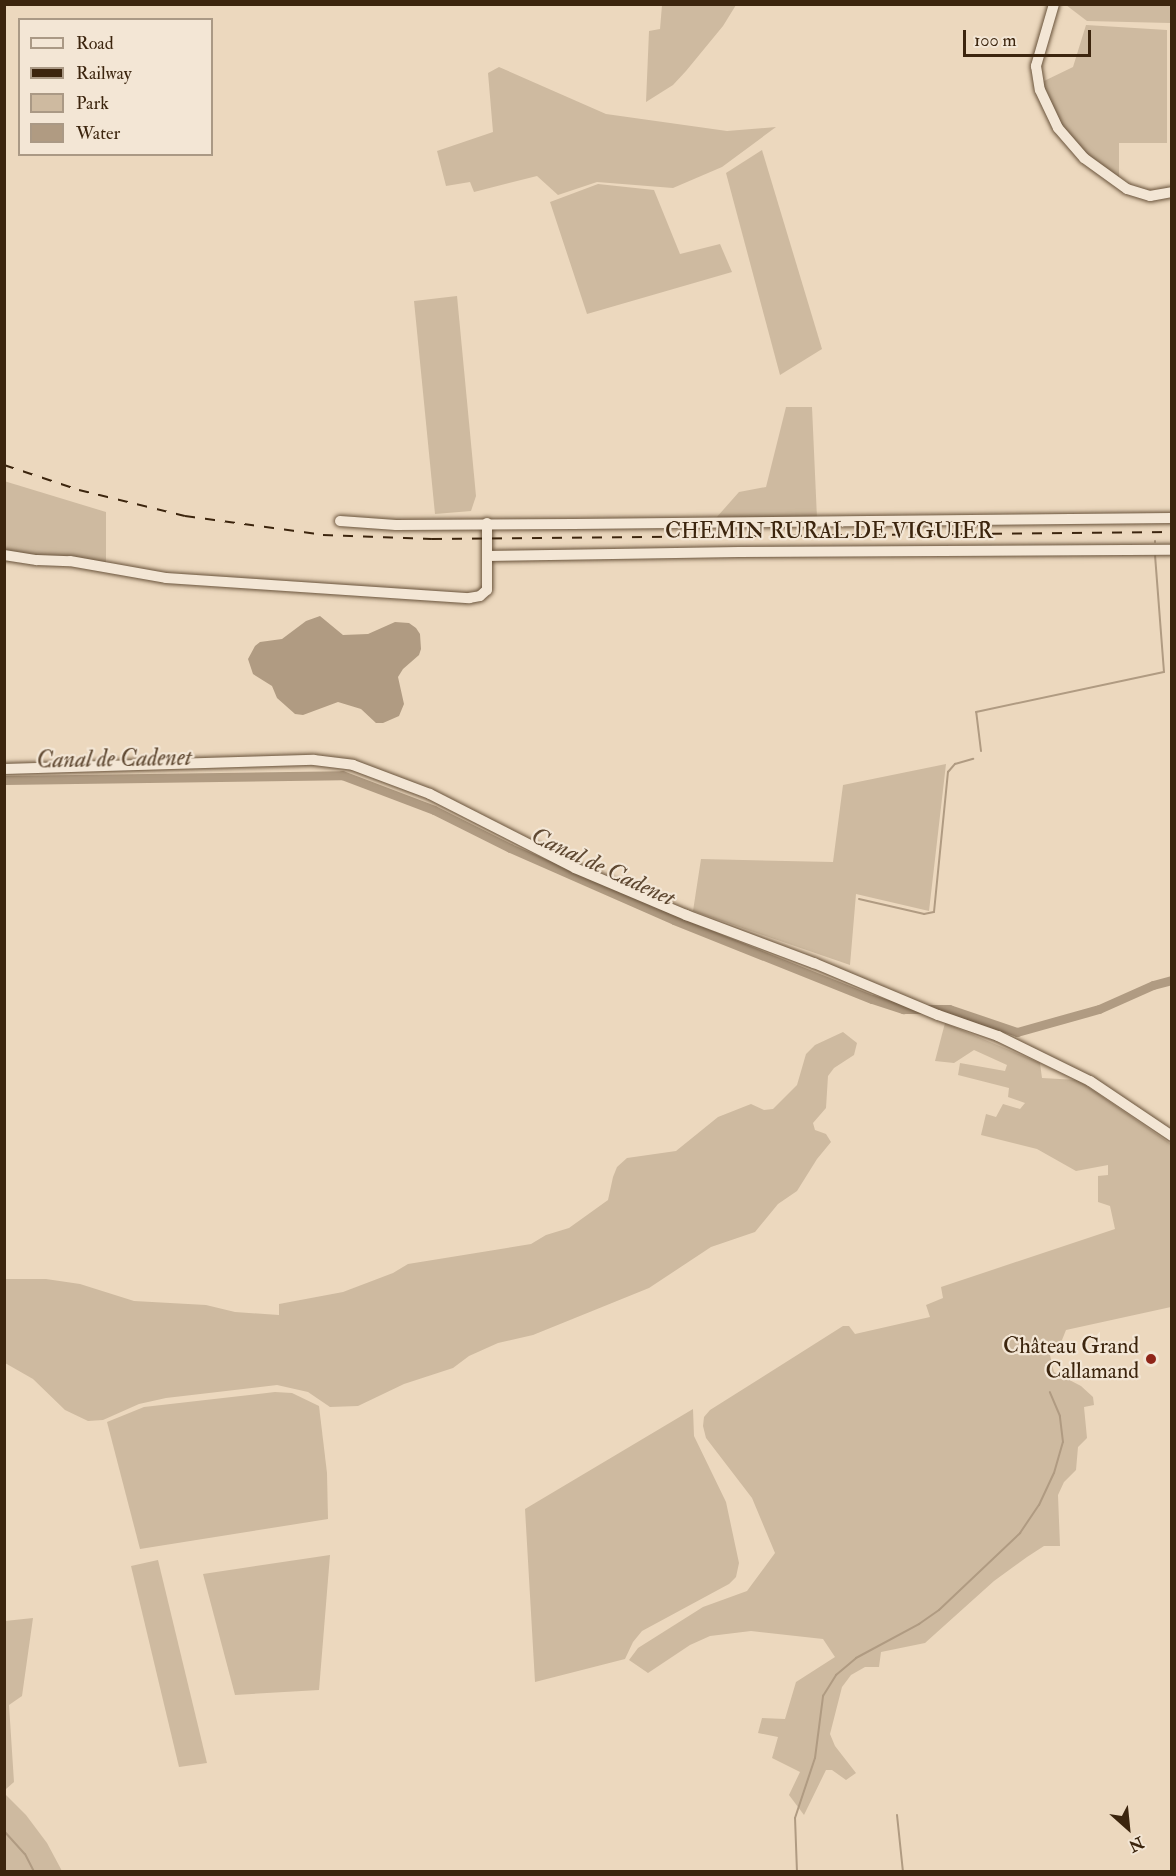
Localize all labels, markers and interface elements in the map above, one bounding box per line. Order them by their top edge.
legend [18,18,213,156]
scale bar [966,18,1094,56]
text: 100 m [974,29,1017,52]
text: Road [76,32,114,55]
text: Railway [76,62,132,85]
text: Park [76,92,109,115]
text: Water [76,122,120,145]
street label: CHEMIN RURAL DE VIGUIER [665,519,993,545]
water label: Canal de Cadenet [36,743,192,775]
water label: Canal de Cadenet [527,821,679,913]
place label: Château Grand Callamand [1003,1333,1139,1384]
marker: Château Grand Callamand [1144,1352,1158,1366]
north arrow [1098,1798,1158,1858]
text: N [1125,1832,1147,1856]

